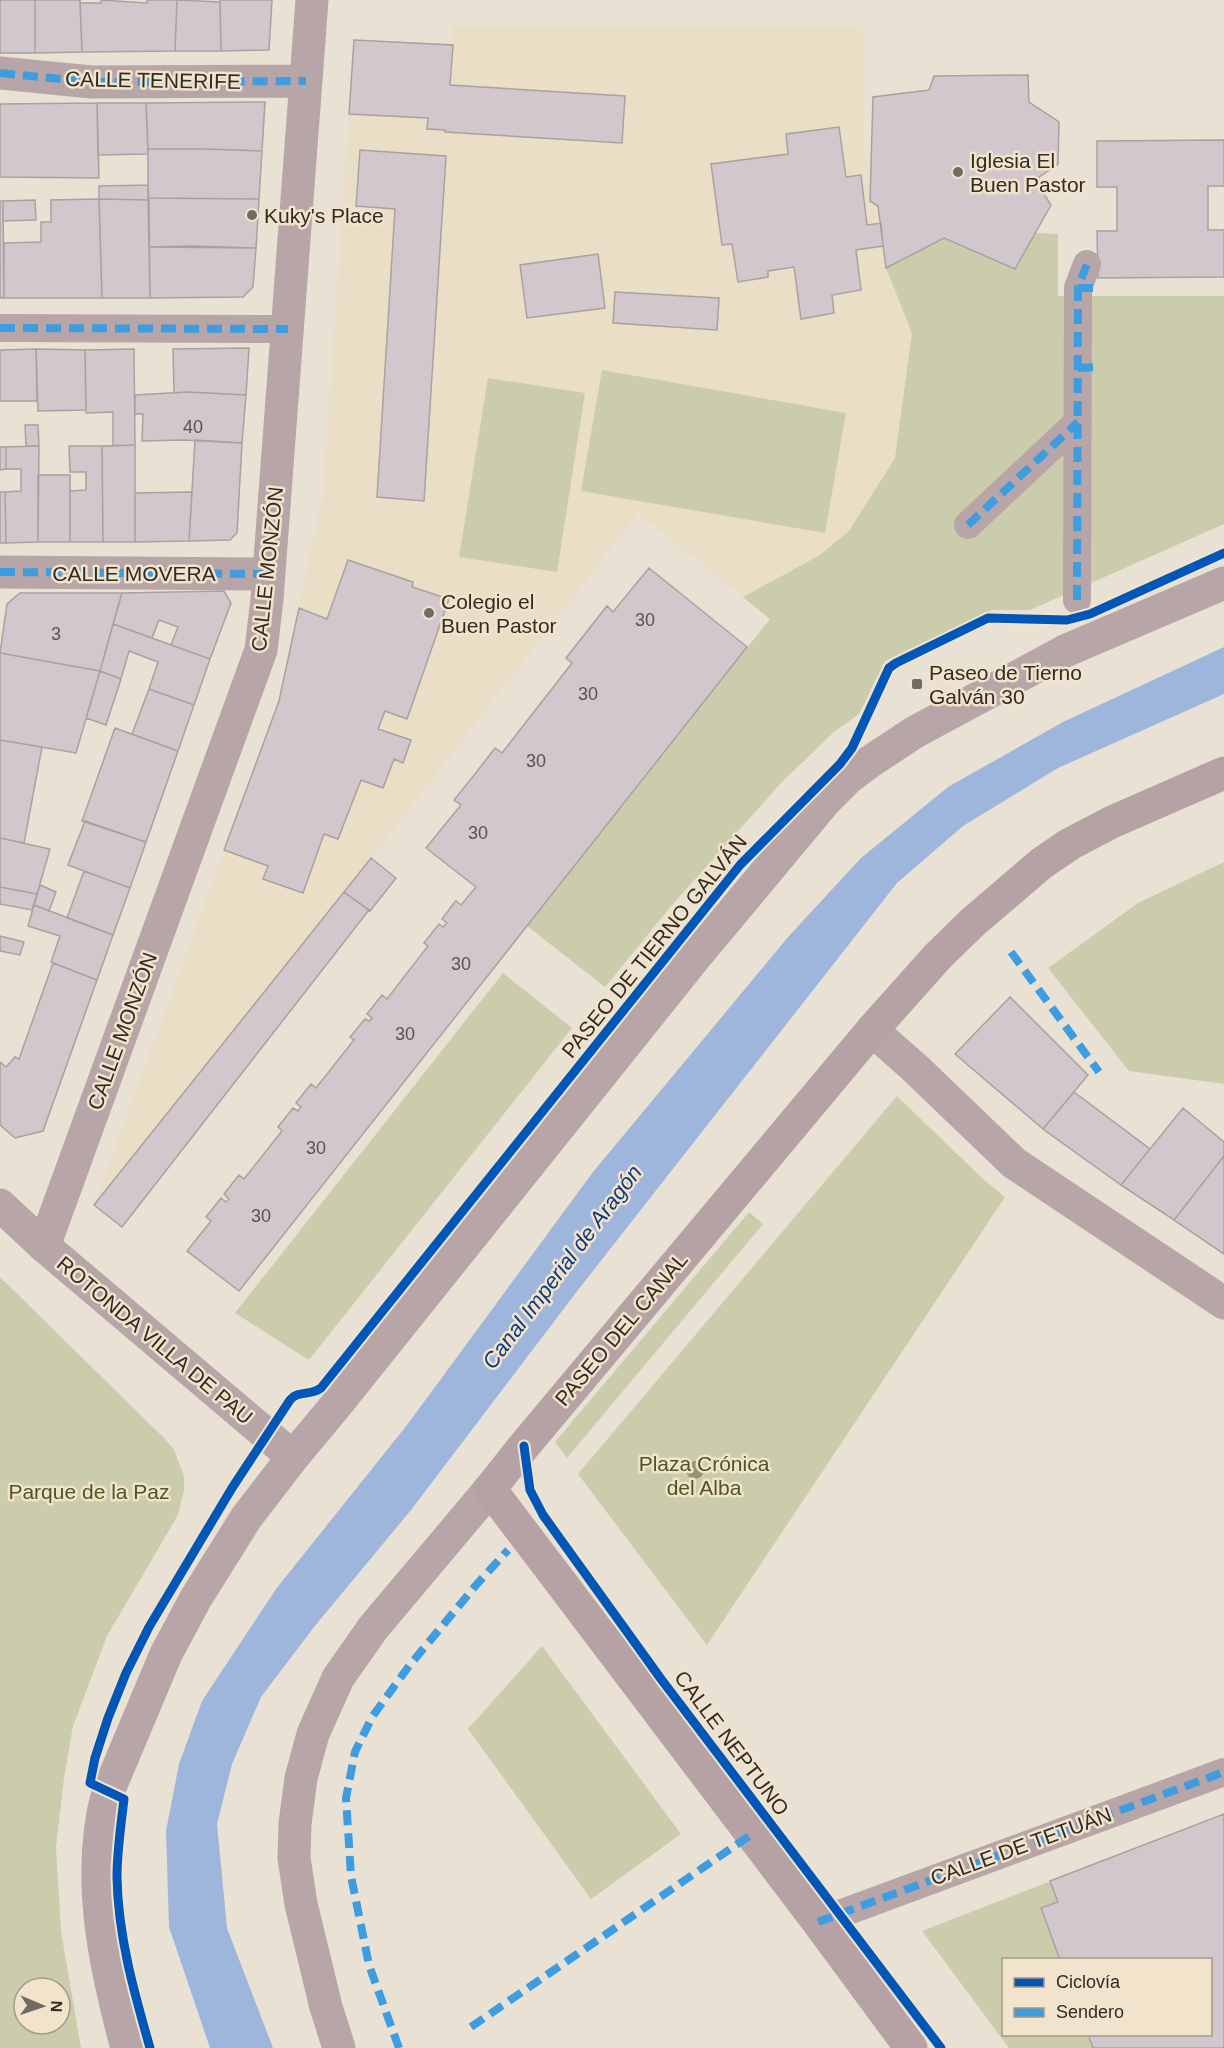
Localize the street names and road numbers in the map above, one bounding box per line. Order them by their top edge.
street label: CALLE TENERIFE [65,67,241,93]
street label: CALLE MONZÓN [247,485,287,653]
street label: CALLE MOVERA [52,562,216,585]
street label: PASEO DE TIERNO GALVÁN [557,830,751,1062]
street label: CALLE MONZÓN [83,949,161,1113]
street label: PASEO DEL CANAL [550,1248,692,1410]
street label: ROTONDA VILLA DE PAU [53,1252,257,1428]
street label: CALLE NEPTUNO [670,1666,794,1820]
street label: CALLE DE TETUÁN [927,1803,1115,1889]

